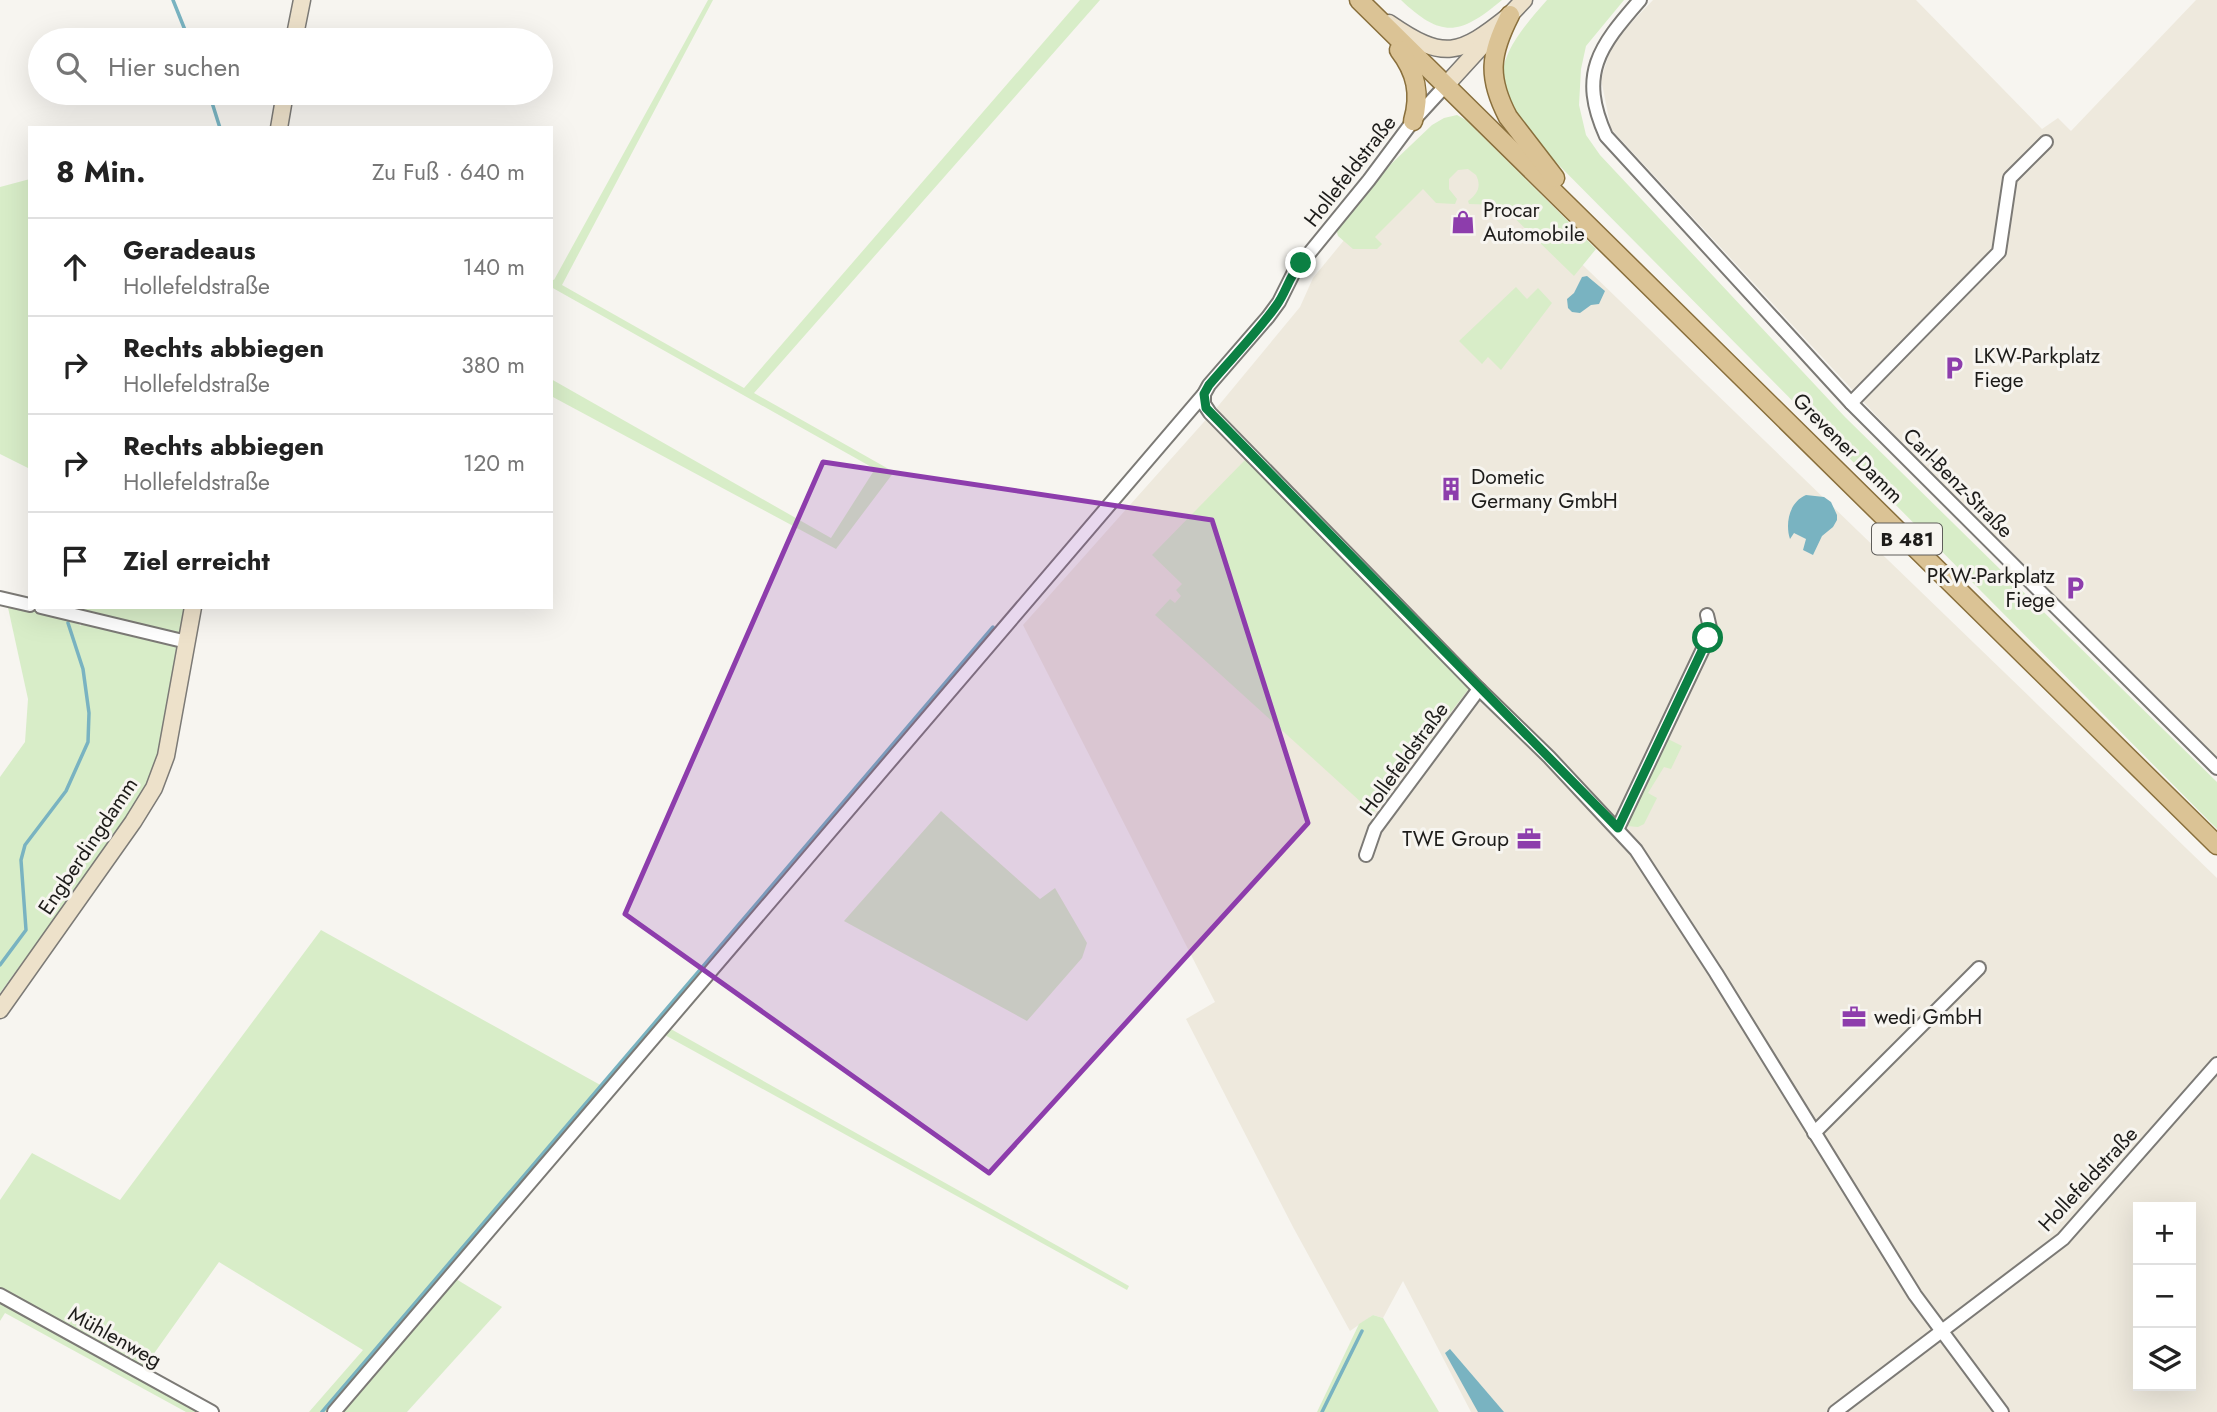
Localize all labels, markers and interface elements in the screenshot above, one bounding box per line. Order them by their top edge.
search box [28,28,553,105]
icon: search [52,48,90,86]
text: Hier suchen [108,48,241,86]
street label: Hollefeldstraße [1297,109,1403,233]
text: 8 Min. [56,150,146,193]
text: Zu Fuß · 640 m [372,155,525,189]
place label: Procar Automobile [1483,195,1585,249]
shop icon: Procar Automobile [1449,208,1477,236]
text: Geradeaus [123,231,256,269]
route end [1285,247,1316,278]
icon: ahead [56,248,94,286]
text: 140 m [463,250,525,284]
text: Hollefeldstraße [123,269,270,303]
text: Rechts abbiegen [123,329,324,367]
place label: LKW-Parkplatz Fiege [1974,341,2101,395]
icon: right [56,346,94,384]
text: 380 m [461,348,525,382]
parking icon: LKW-Parkplatz Fiege [1940,354,1968,382]
text: Hollefeldstraße [123,367,270,401]
street label: Grevener Damm [1786,386,1910,510]
street label: Carl-Benz-Straße [1896,421,2020,545]
text: Rechts abbiegen [123,427,324,465]
icon: right [56,444,94,482]
text: 120 m [463,446,525,480]
place label: Dometic Germany GmbH [1471,462,1618,516]
text: Hollefeldstraße [123,465,270,499]
building icon: Dometic Germany GmbH [1437,475,1465,503]
road number: B 481 [1872,524,1942,554]
icon: arrive [56,542,94,580]
text: Ziel erreicht [123,542,270,580]
place label: PKW-Parkplatz Fiege [1927,561,2055,615]
parking icon: PKW-Parkplatz Fiege [2061,574,2089,602]
route start [1692,622,1723,653]
street label: Hollefeldstraße [1352,696,1456,822]
street label: Engberdingdamm [31,771,145,921]
place label: TWE Group [1402,824,1509,854]
office icon: TWE Group [1515,825,1543,853]
place label: wedi GmbH [1874,1002,1982,1032]
office icon: wedi GmbH [1840,1003,1868,1031]
street label: Hollefeldstraße [2031,1120,2145,1238]
map controls [2133,1202,2196,1391]
button: + [2133,1202,2196,1265]
button: − [2133,1265,2196,1328]
street label: Mühlenweg [63,1299,167,1375]
button: layers [2133,1328,2196,1391]

